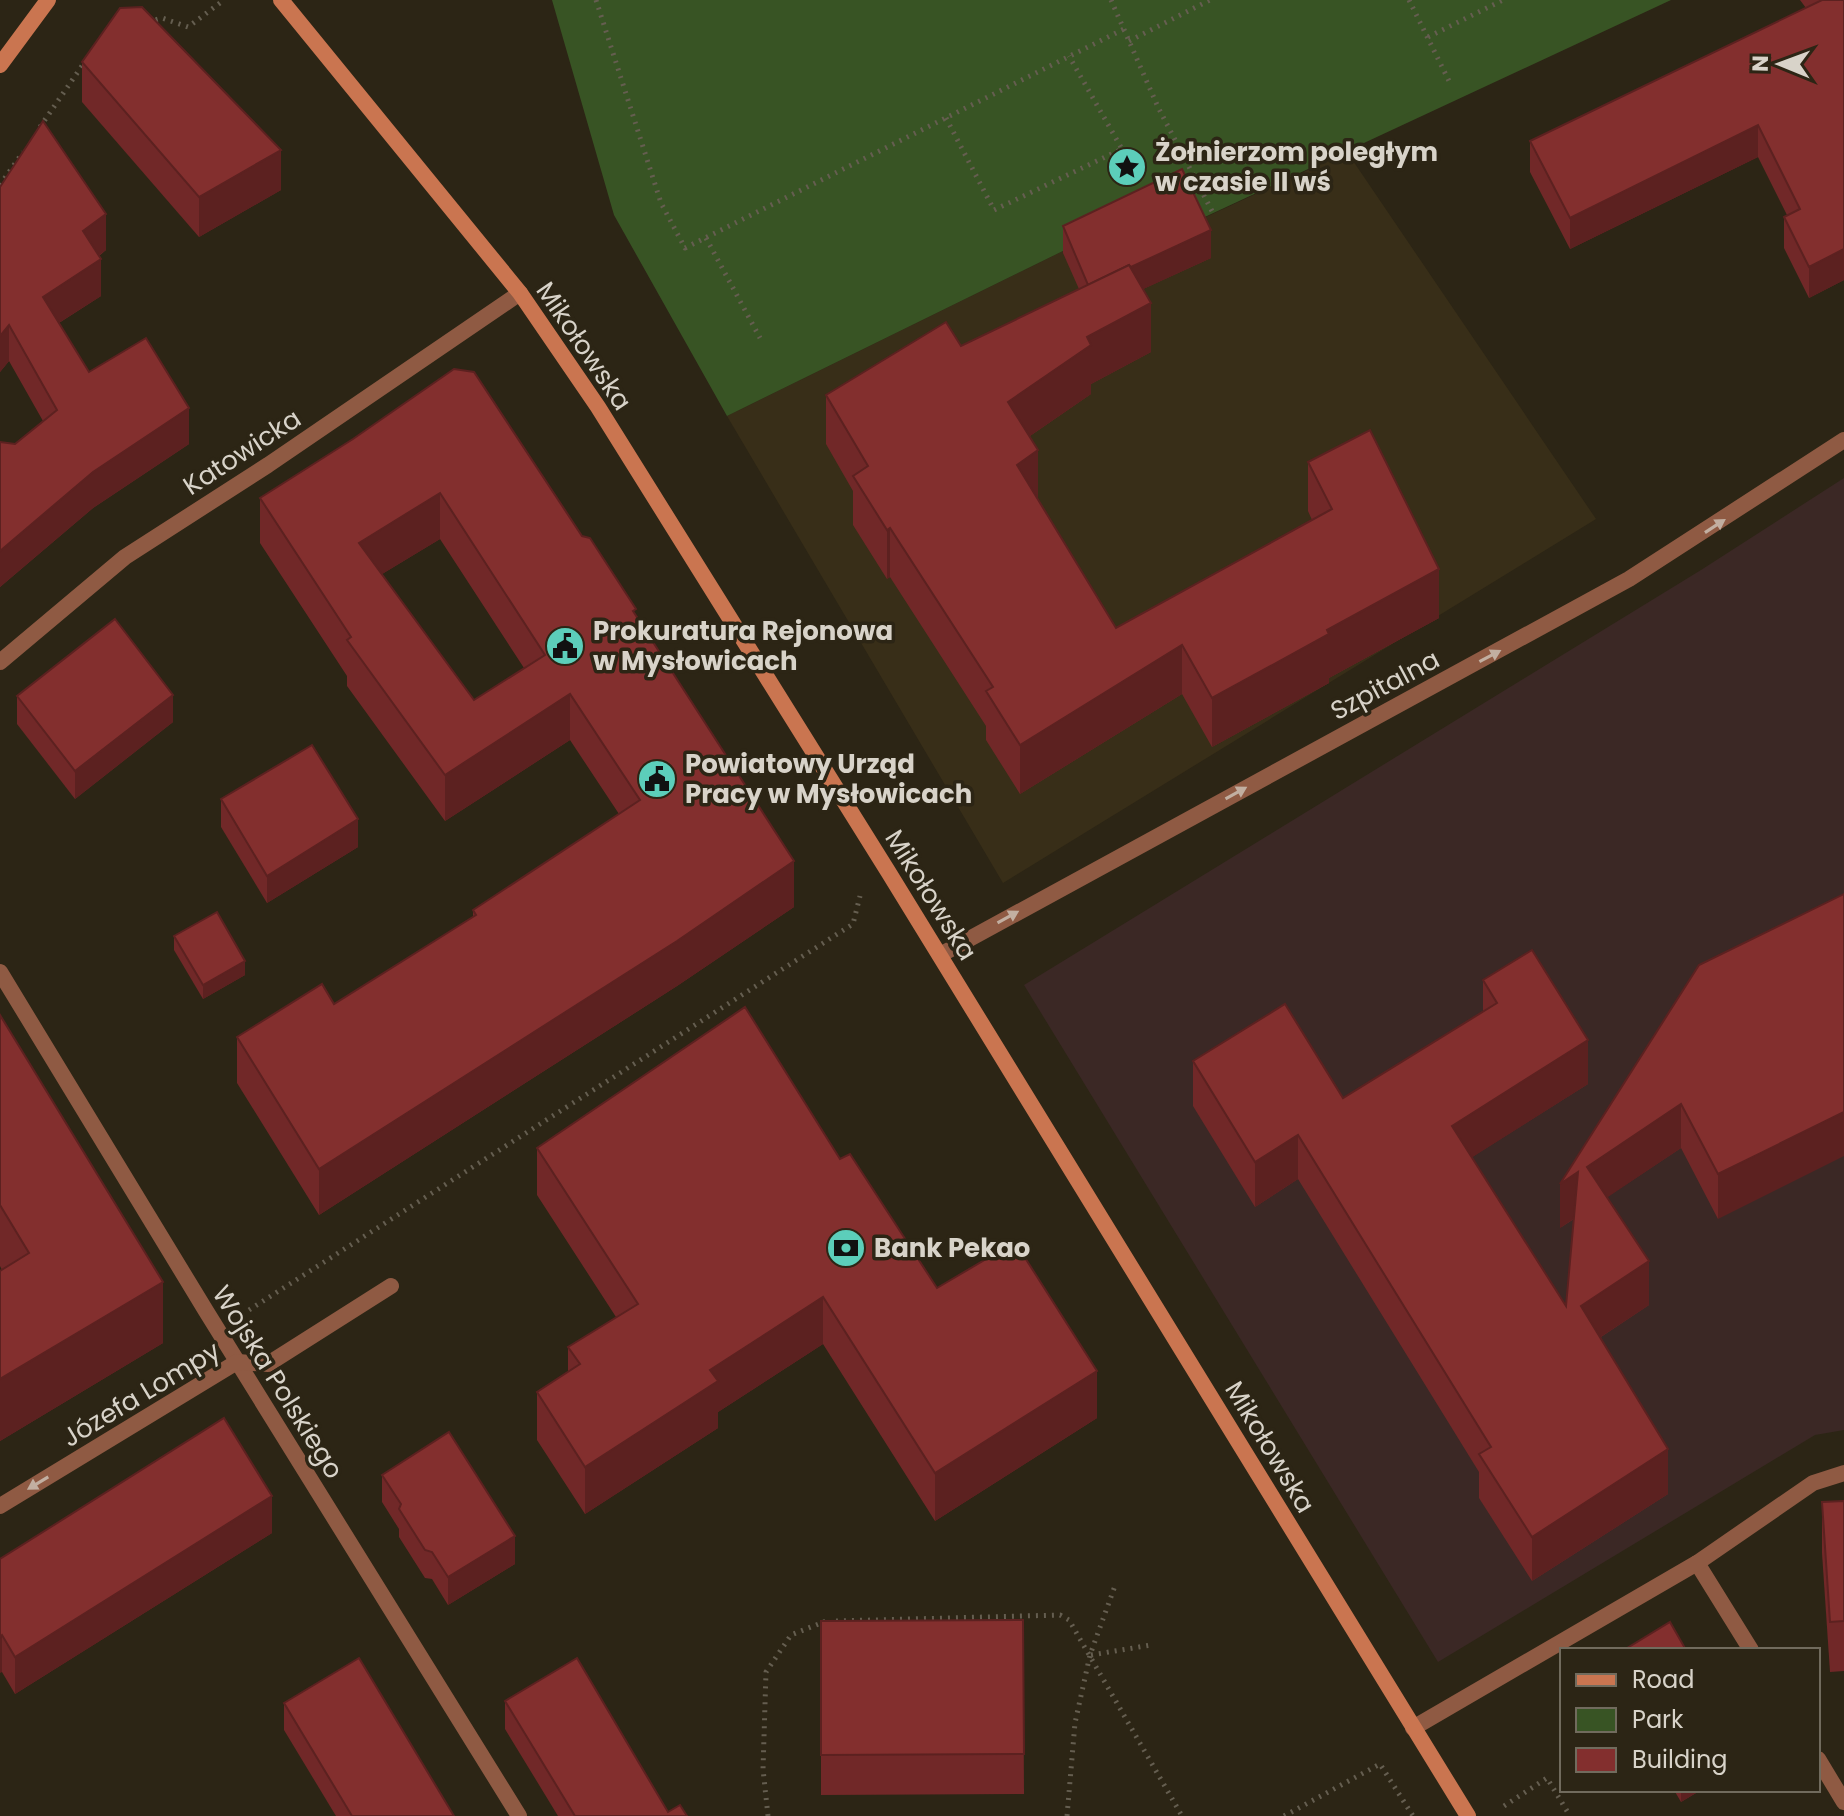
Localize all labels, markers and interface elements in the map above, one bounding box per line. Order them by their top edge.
north arrow [1740,24,1820,104]
text: N [1745,55,1776,72]
place label: Żołnierzom poległym w czasie II wś [1155,134,1438,200]
place icon: Żołnierzom poległym w czasie II wś [1106,146,1148,188]
street label: Mikołowska [528,275,640,417]
street label: Katowicka [176,400,308,504]
one-way arrow [1704,518,1725,533]
place label: Prokuratura Rejonowa w Mysłowicach [593,613,893,679]
public building icon: Prokuratura Rejonowa w Mysłowicach [544,625,586,667]
street label: Szpitalna [1324,641,1446,729]
one-way arrow [1478,649,1501,663]
place label: Powiatowy Urząd Pracy w Mysłowicach [685,746,972,812]
public building icon: Powiatowy Urząd Pracy w Mysłowicach [636,758,678,800]
one-way arrow [1225,786,1247,800]
street label: Mikołowska [877,823,985,967]
one-way arrow [997,910,1019,924]
bank icon: Bank Pekao [825,1227,867,1269]
place label: Bank Pekao [874,1230,1030,1266]
street label: Wojska Polskiego [204,1278,352,1486]
street label: Józefa Lompy [55,1332,227,1455]
street label: Mikołowska [1216,1374,1324,1520]
one-way arrow [27,1476,49,1490]
legend [1560,1648,1820,1792]
text: Road [1632,1663,1694,1696]
text: Park [1632,1703,1684,1736]
text: Building [1632,1743,1728,1776]

